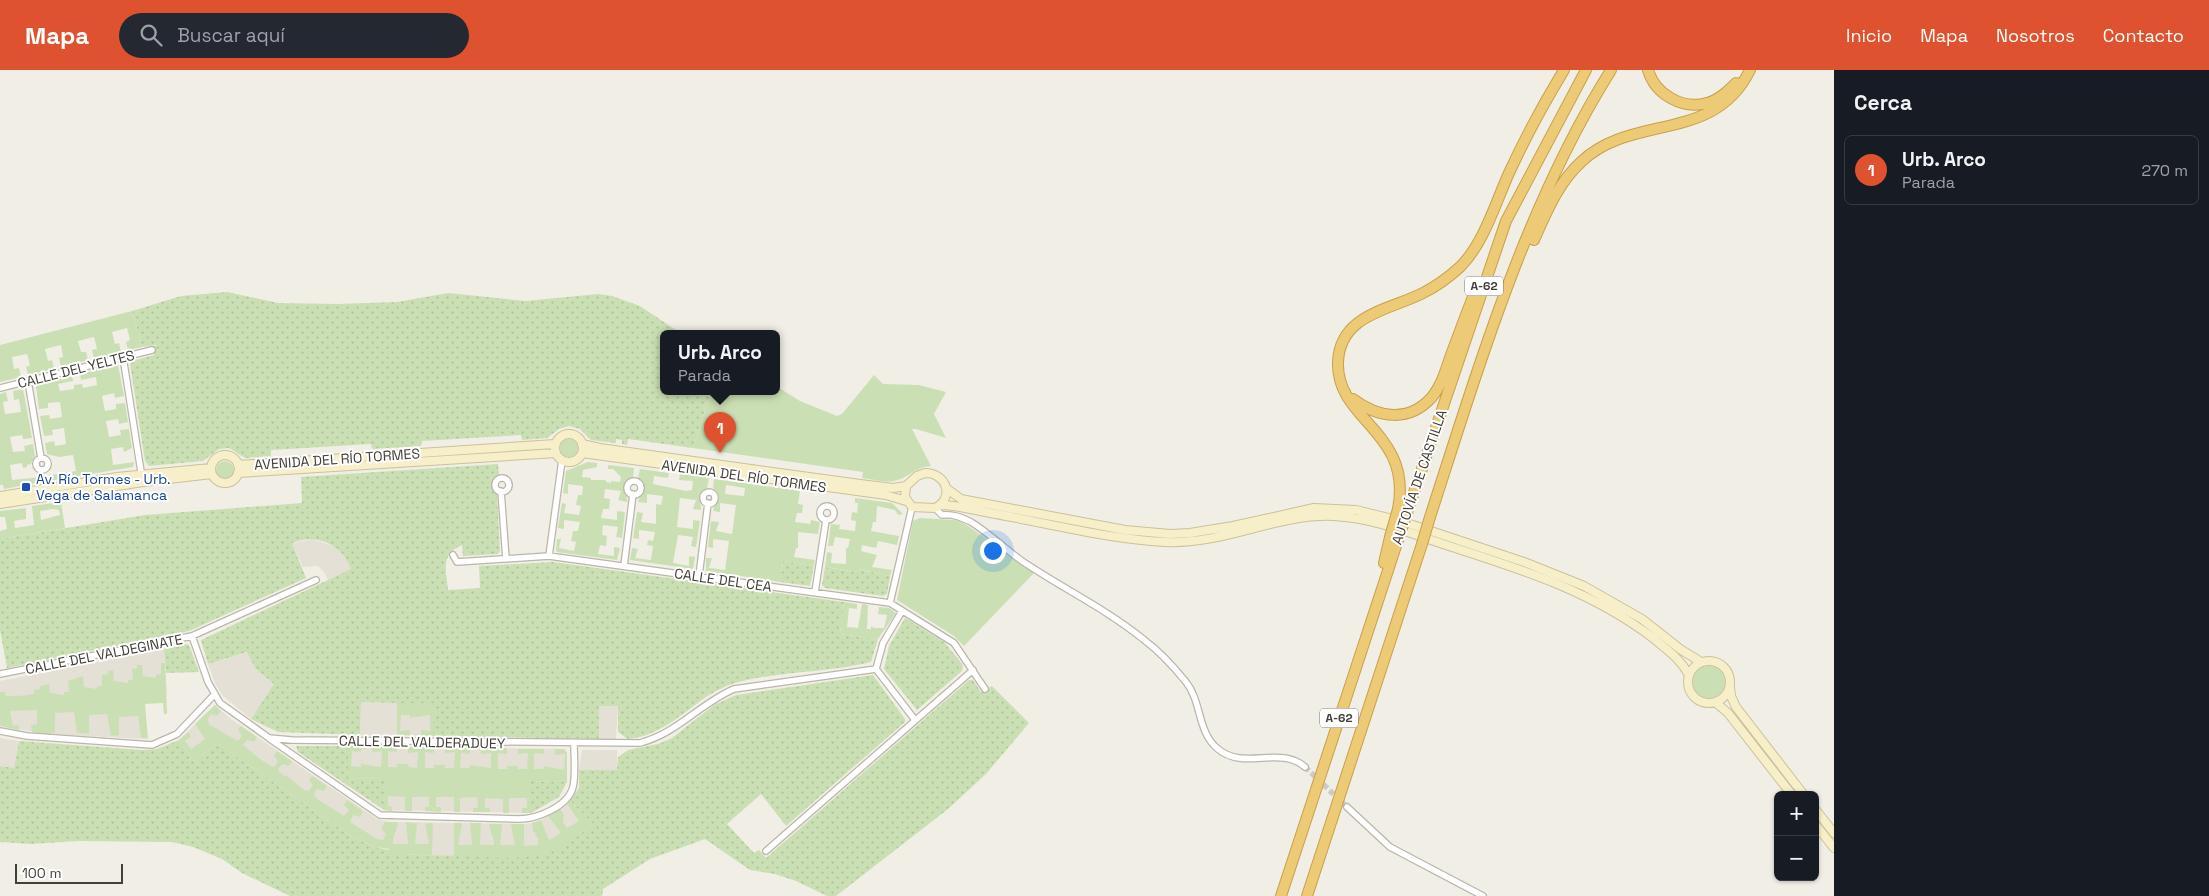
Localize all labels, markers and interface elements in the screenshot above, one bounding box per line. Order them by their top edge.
search box [119,13,469,58]
text: Mapa [25,20,89,51]
icon: search [137,21,165,49]
text: Buscar aquí [177,23,285,48]
text: Inicio [1846,24,1892,47]
text: Mapa [1920,24,1968,47]
text: Nosotros [1996,24,2075,47]
text: Contacto [2103,24,2184,47]
text: Cerca [1854,89,1912,116]
text: Urb. Arco [1902,147,1986,172]
text: 1 [1867,160,1875,181]
text: 270 m [2141,160,2188,181]
text: Parada [1902,172,1955,193]
road number: A-62 [1465,277,1503,296]
popup [660,330,780,395]
text: Urb. Arco [678,340,762,365]
street label: CALLE DEL YELTES [16,346,136,392]
text: Parada [678,365,731,386]
street label: AUTOVÍA DE CASTILLA [1387,407,1451,547]
pin: 1 [704,412,736,453]
street label: AVENIDA DEL RÍO TORMES [253,444,421,474]
street label: AVENIDA DEL RÍO TORMES [660,456,828,496]
place label: Av. Río Tormes - Urb. Vega de Salamanca [36,470,171,504]
marker: Av. Río Tormes - Urb. Vega de Salamanca [20,481,32,493]
your location [980,538,1006,564]
street label: CALLE DEL CEA [673,564,773,596]
street label: CALLE DEL VALDEGINATE [24,630,184,678]
road number: A-62 [1320,708,1358,728]
street label: CALLE DEL VALDERADUEY [339,732,506,752]
map controls [1774,791,1819,881]
button: + [1774,791,1819,836]
button: − [1774,836,1819,881]
scale bar [15,861,122,884]
text: 100 m [22,864,61,882]

